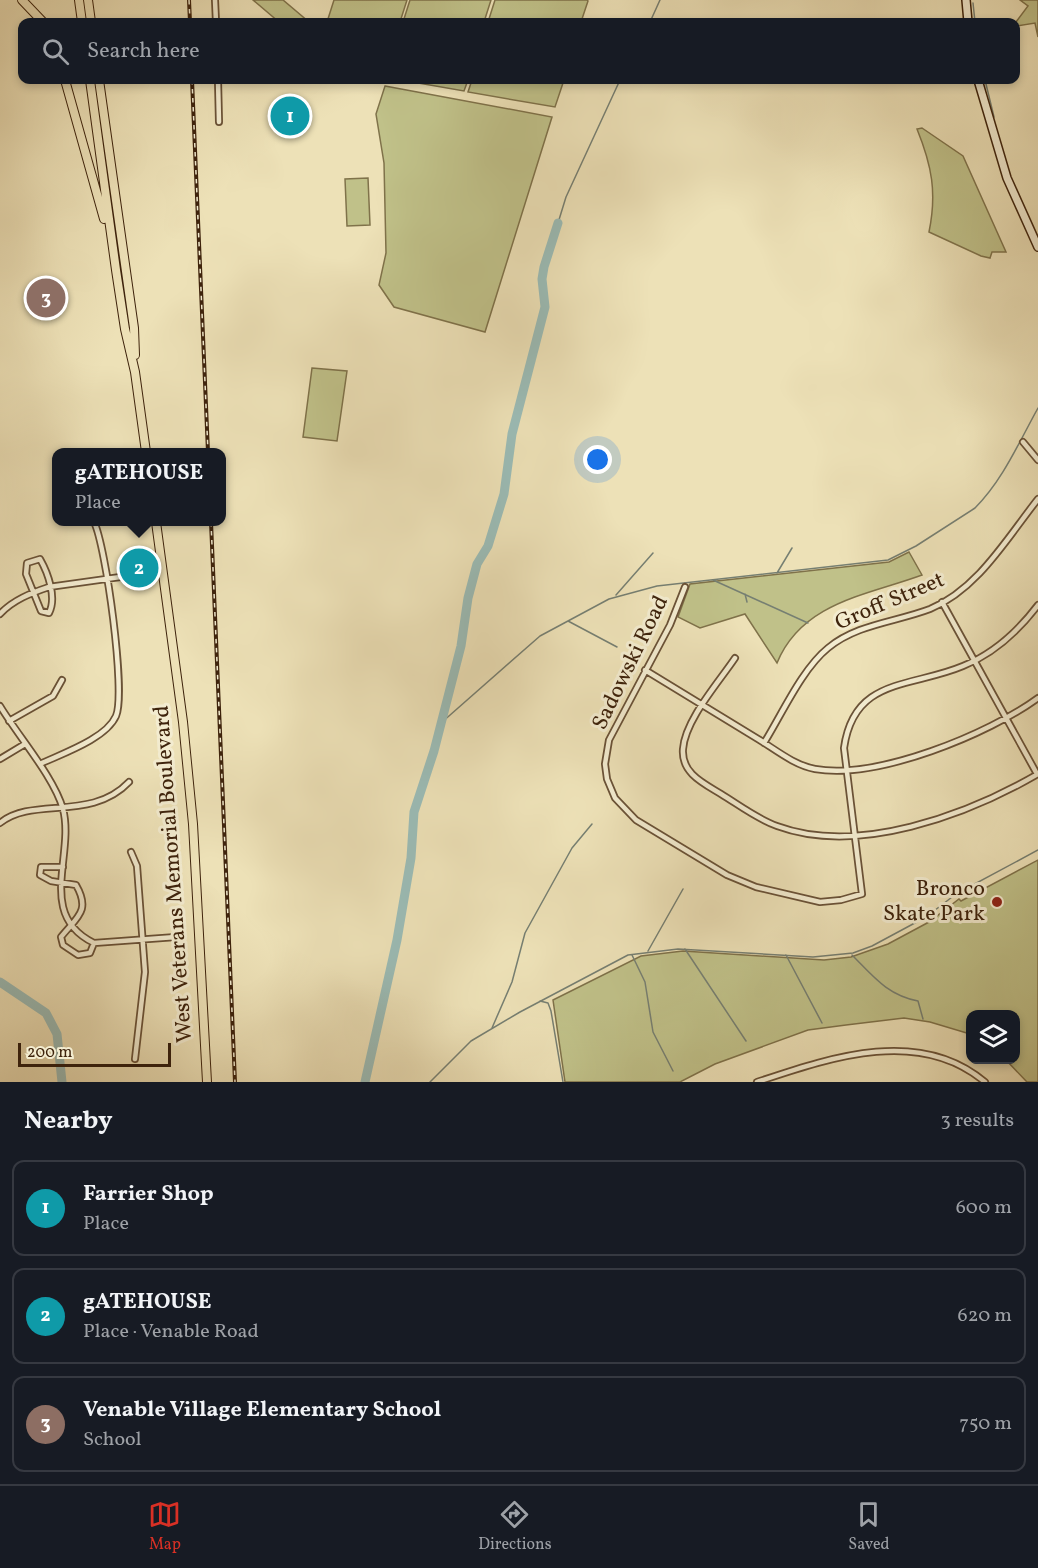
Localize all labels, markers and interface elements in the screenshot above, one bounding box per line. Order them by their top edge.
search box [18,18,1020,84]
icon: search [39,35,72,68]
text: Search here [87,36,200,67]
pin: 1 [270,94,310,138]
pin: 3 [26,276,66,320]
your location [583,445,612,474]
popup [52,448,226,526]
text: gATEHOUSE [75,458,203,489]
text: Place [75,489,121,517]
pin: 2 [120,546,158,590]
street label: Groff Street [831,565,950,639]
street label: Sadowski Road [585,591,677,735]
street label: West Veterans Memorial Boulevard [147,704,201,1044]
place label: Bronco Skate Park [883,874,985,930]
marker: Bronco Skate Park [990,895,1004,909]
map controls [966,1010,1020,1064]
button: layers [966,1010,1020,1064]
scale bar [18,1040,171,1068]
text: 200 m [27,1042,72,1064]
text: Nearby [24,1103,113,1139]
text: 3 results [940,1107,1014,1135]
text: Farrier Shop [83,1179,214,1210]
text: 1 [41,1194,50,1222]
text: 600 m [956,1194,1012,1222]
text: Place [83,1210,129,1238]
text: gATEHOUSE [83,1287,211,1318]
text: 2 [40,1302,51,1330]
text: 620 m [958,1302,1012,1330]
text: Place · Venable Road [83,1318,259,1346]
text: Venable Village Elementary School [83,1395,441,1426]
text: 3 [40,1410,51,1438]
text: 750 m [959,1410,1012,1438]
text: School [83,1426,141,1454]
tab: Map [148,1498,181,1556]
tab: Directions [478,1498,552,1556]
tab: Saved [848,1498,890,1556]

